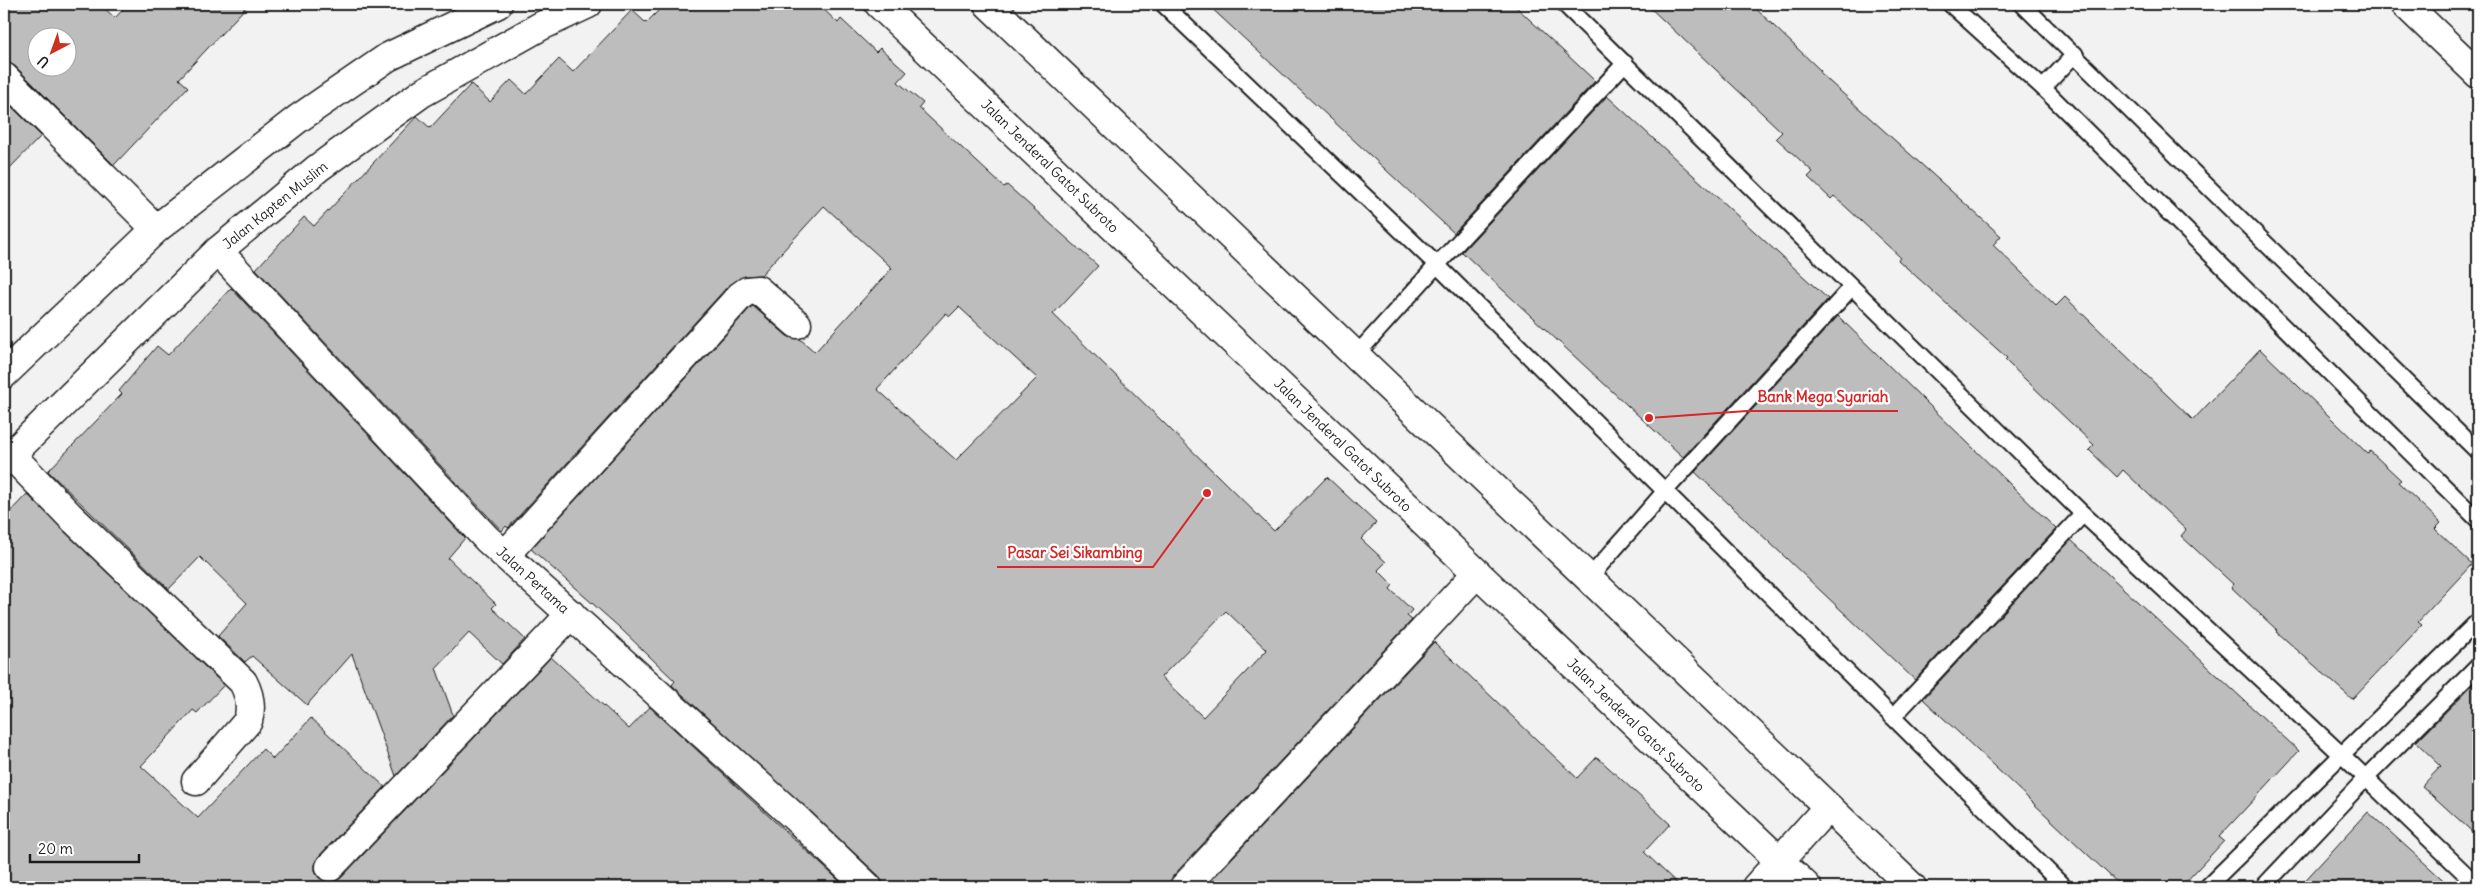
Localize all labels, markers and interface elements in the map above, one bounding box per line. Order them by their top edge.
north arrow [28,28,78,78]
text: U [34,52,53,72]
street label: Jalan Jenderal Gatot Subroto [977,95,1123,237]
street label: Jalan Kapten Muslim [219,157,331,253]
street label: Jalan Jenderal Gatot Subroto [1270,374,1416,516]
callout: Bank Mega Syariah [1747,381,1898,411]
text: Bank Mega Syariah [1757,387,1889,407]
callout: Pasar Sei Sikambing [997,537,1153,567]
street label: Jalan Pertama [493,543,573,617]
text: Pasar Sei Sikambing [1007,543,1143,563]
street label: Jalan Jenderal Gatot Subroto [1563,654,1709,796]
scale bar [30,831,139,863]
text: 20 m [38,839,73,858]

